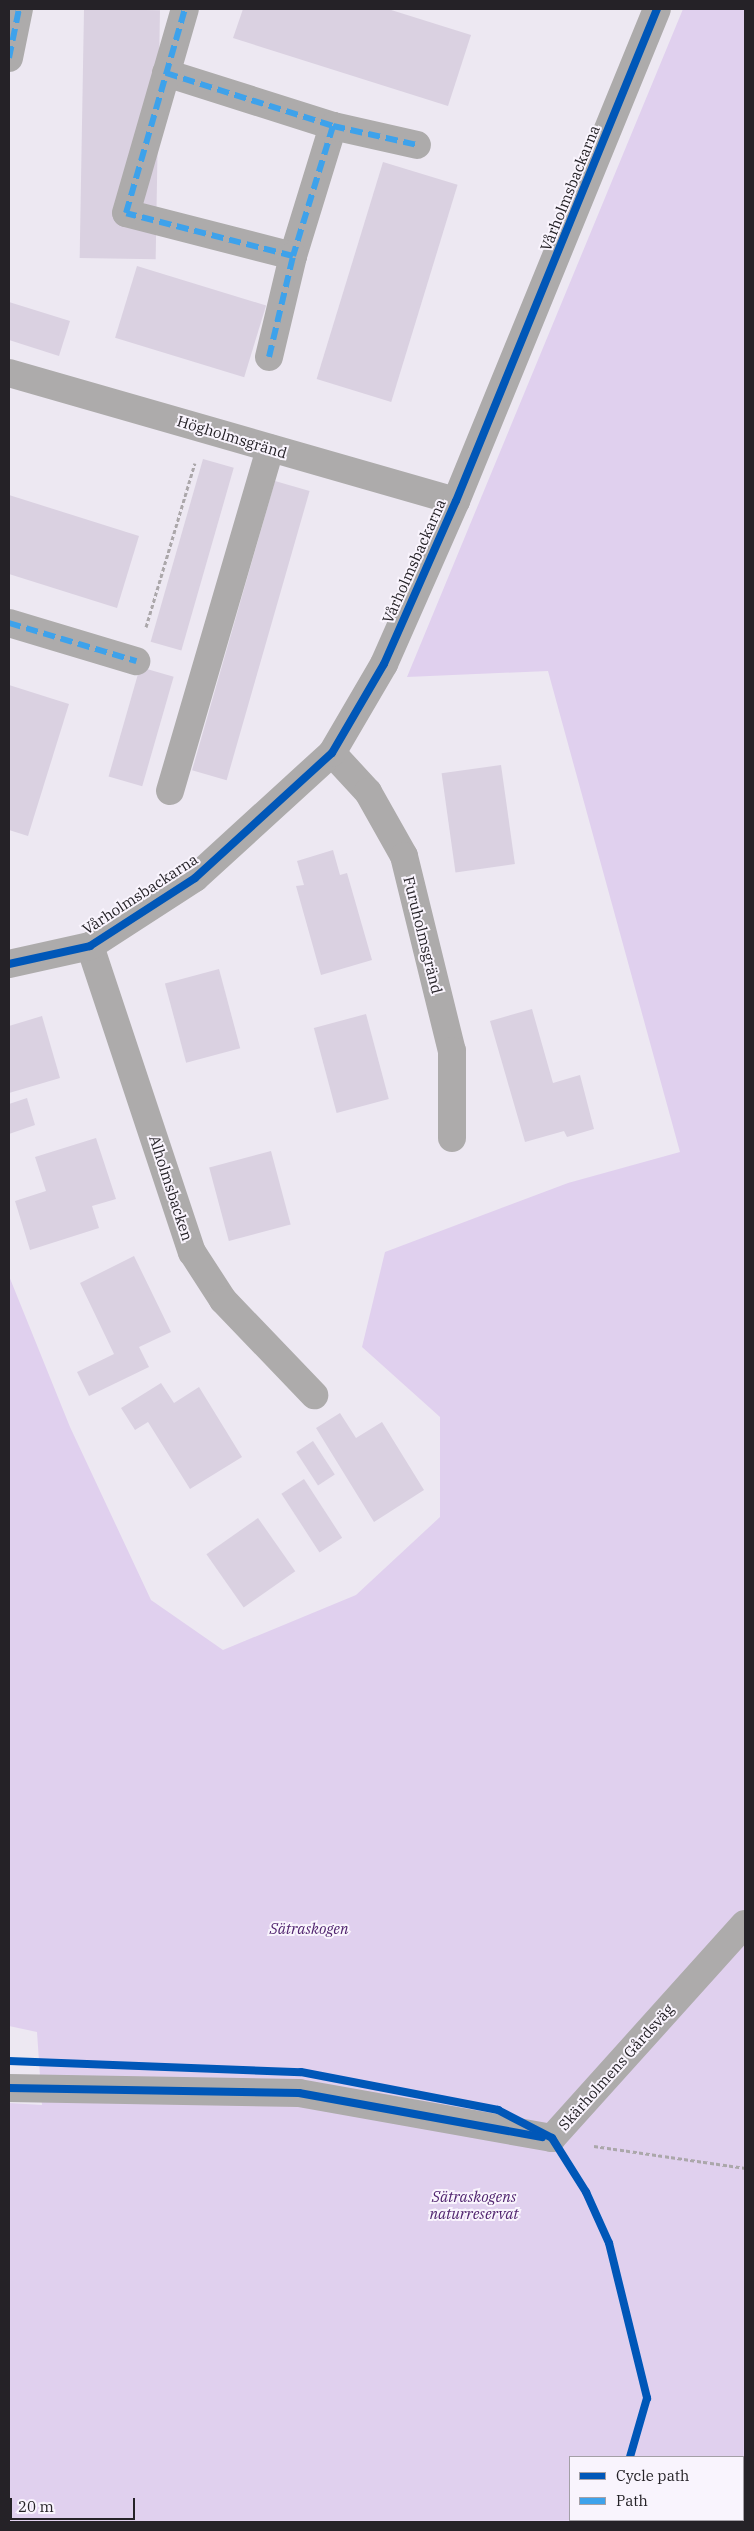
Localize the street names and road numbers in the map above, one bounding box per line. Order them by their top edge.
street label: Vårholmsbackarna [537,122,603,254]
street label: Högholmsgränd [175,412,289,462]
street label: Vårholmsbackarna [378,496,450,626]
street label: Vårholmsbackarna [79,850,201,938]
street label: Furuholmsgränd [400,875,446,995]
street label: Alholmsbacken [145,1133,197,1243]
street label: Skärholmens Gårdsväg [555,2000,677,2134]

